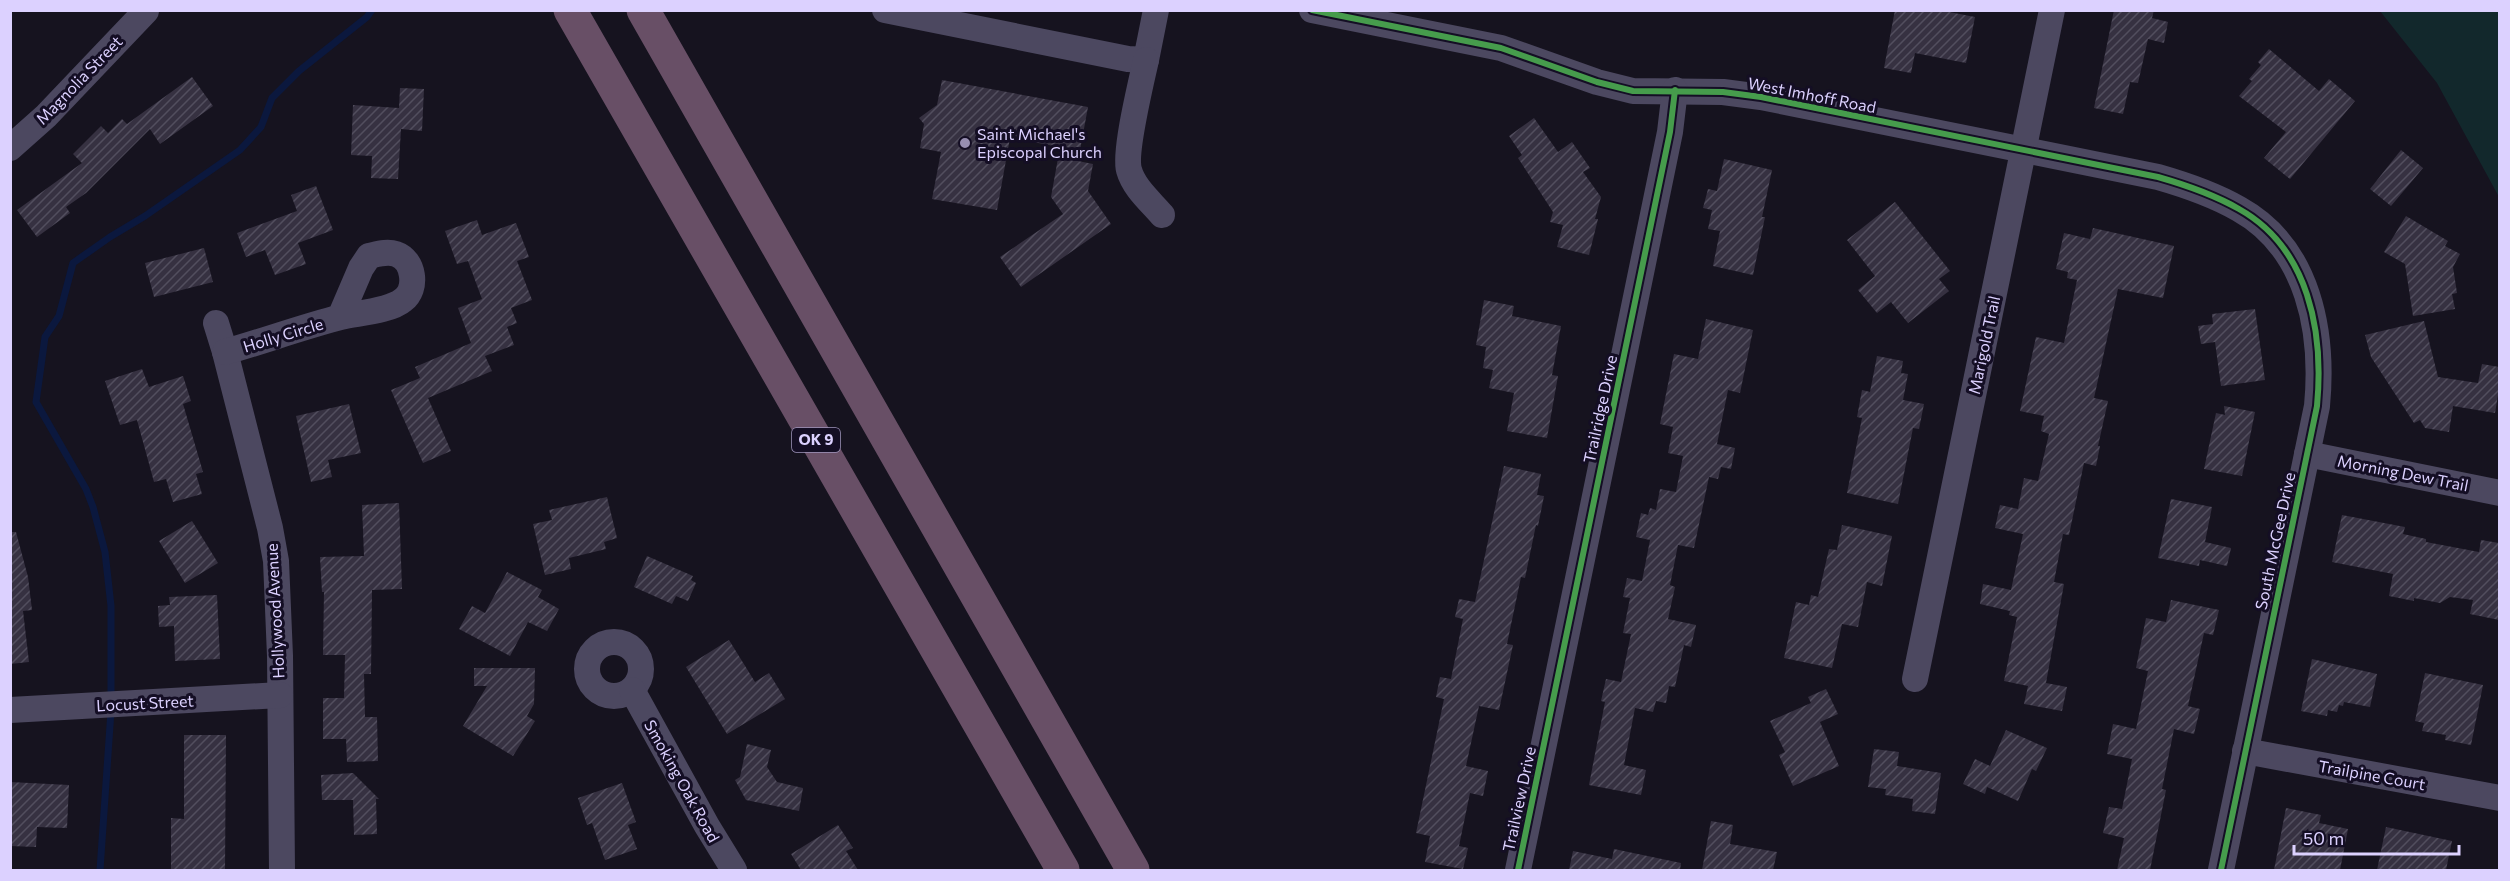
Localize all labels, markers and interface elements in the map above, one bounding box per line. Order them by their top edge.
street label: Magnolia Street [32,31,126,128]
street label: West Imhoff Road [1746,73,1878,116]
place label: Saint Michael's Episcopal Church [977,124,1102,161]
marker: Saint Michael's Episcopal Church [958,136,972,150]
street label: Marigold Trail [1964,294,2003,396]
street label: Holly Circle [241,313,325,356]
street label: Trailridge Drive [1579,353,1620,465]
road number: OK 9 [792,428,840,452]
street label: Morning Dew Trail [2336,450,2470,495]
street label: South McGee Drive [2251,470,2298,611]
street label: Hollywood Avenue [261,543,288,679]
street label: Locust Street [96,690,195,715]
street label: Smoking Oak Road [641,716,724,845]
street label: Trailview Drive [1498,745,1539,853]
street label: Trailpine Court [2317,756,2428,793]
scale bar [2294,818,2459,856]
text: 50 m [2303,827,2344,849]

